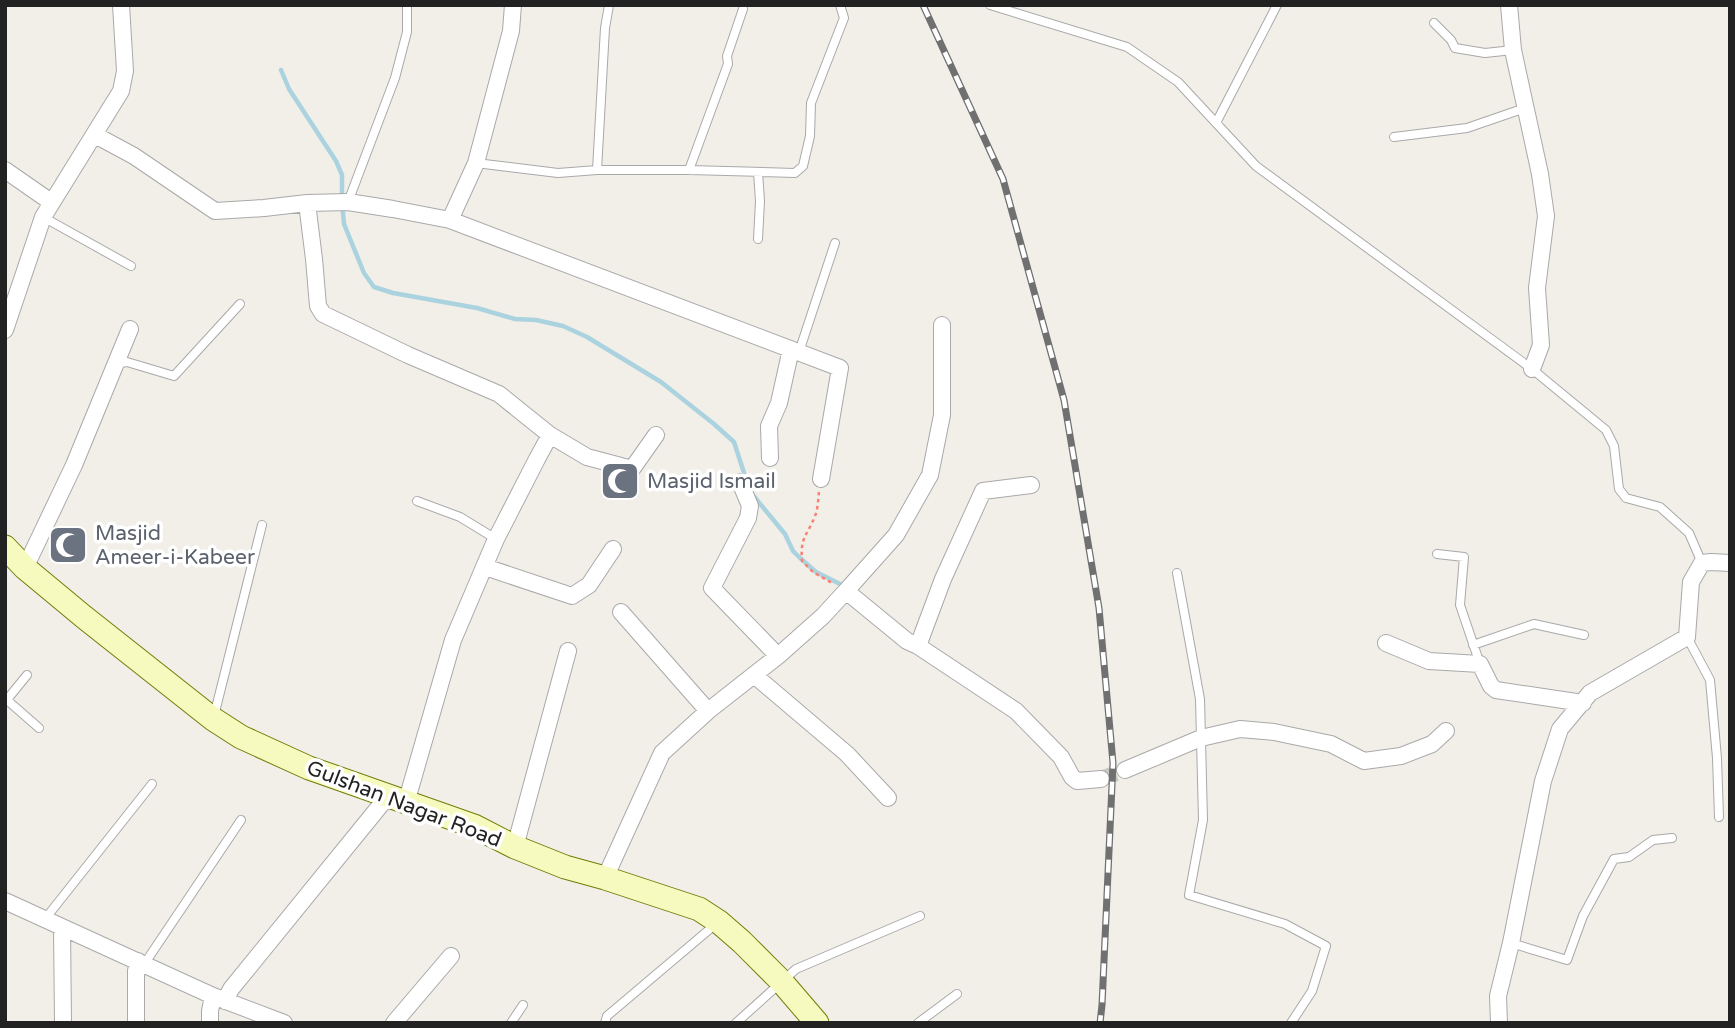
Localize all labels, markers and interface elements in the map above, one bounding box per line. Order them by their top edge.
mosque icon: Masjid Ismail [599,460,641,502]
place label: Masjid Ismail [647,469,776,494]
place label: Masjid Ameer-i-Kabeer [95,521,255,570]
mosque icon: Masjid Ameer-i-Kabeer [47,524,89,566]
street label: Gulshan Nagar Road [303,755,505,853]

